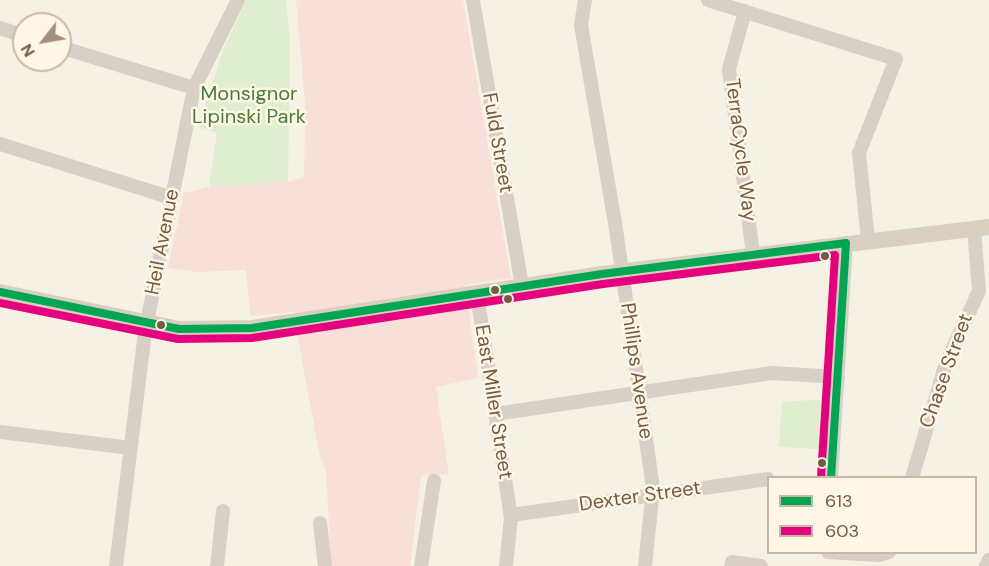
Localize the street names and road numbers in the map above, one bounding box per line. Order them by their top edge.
street label: TerraCycle Way [719,77,761,223]
street label: Fuld Street [476,91,518,195]
street label: Heil Avenue [141,187,185,297]
street label: Phillips Avenue [615,301,657,441]
street label: Chase Street [915,310,979,432]
street label: East Miller Street [469,323,517,481]
street label: Dexter Street [577,477,703,517]

